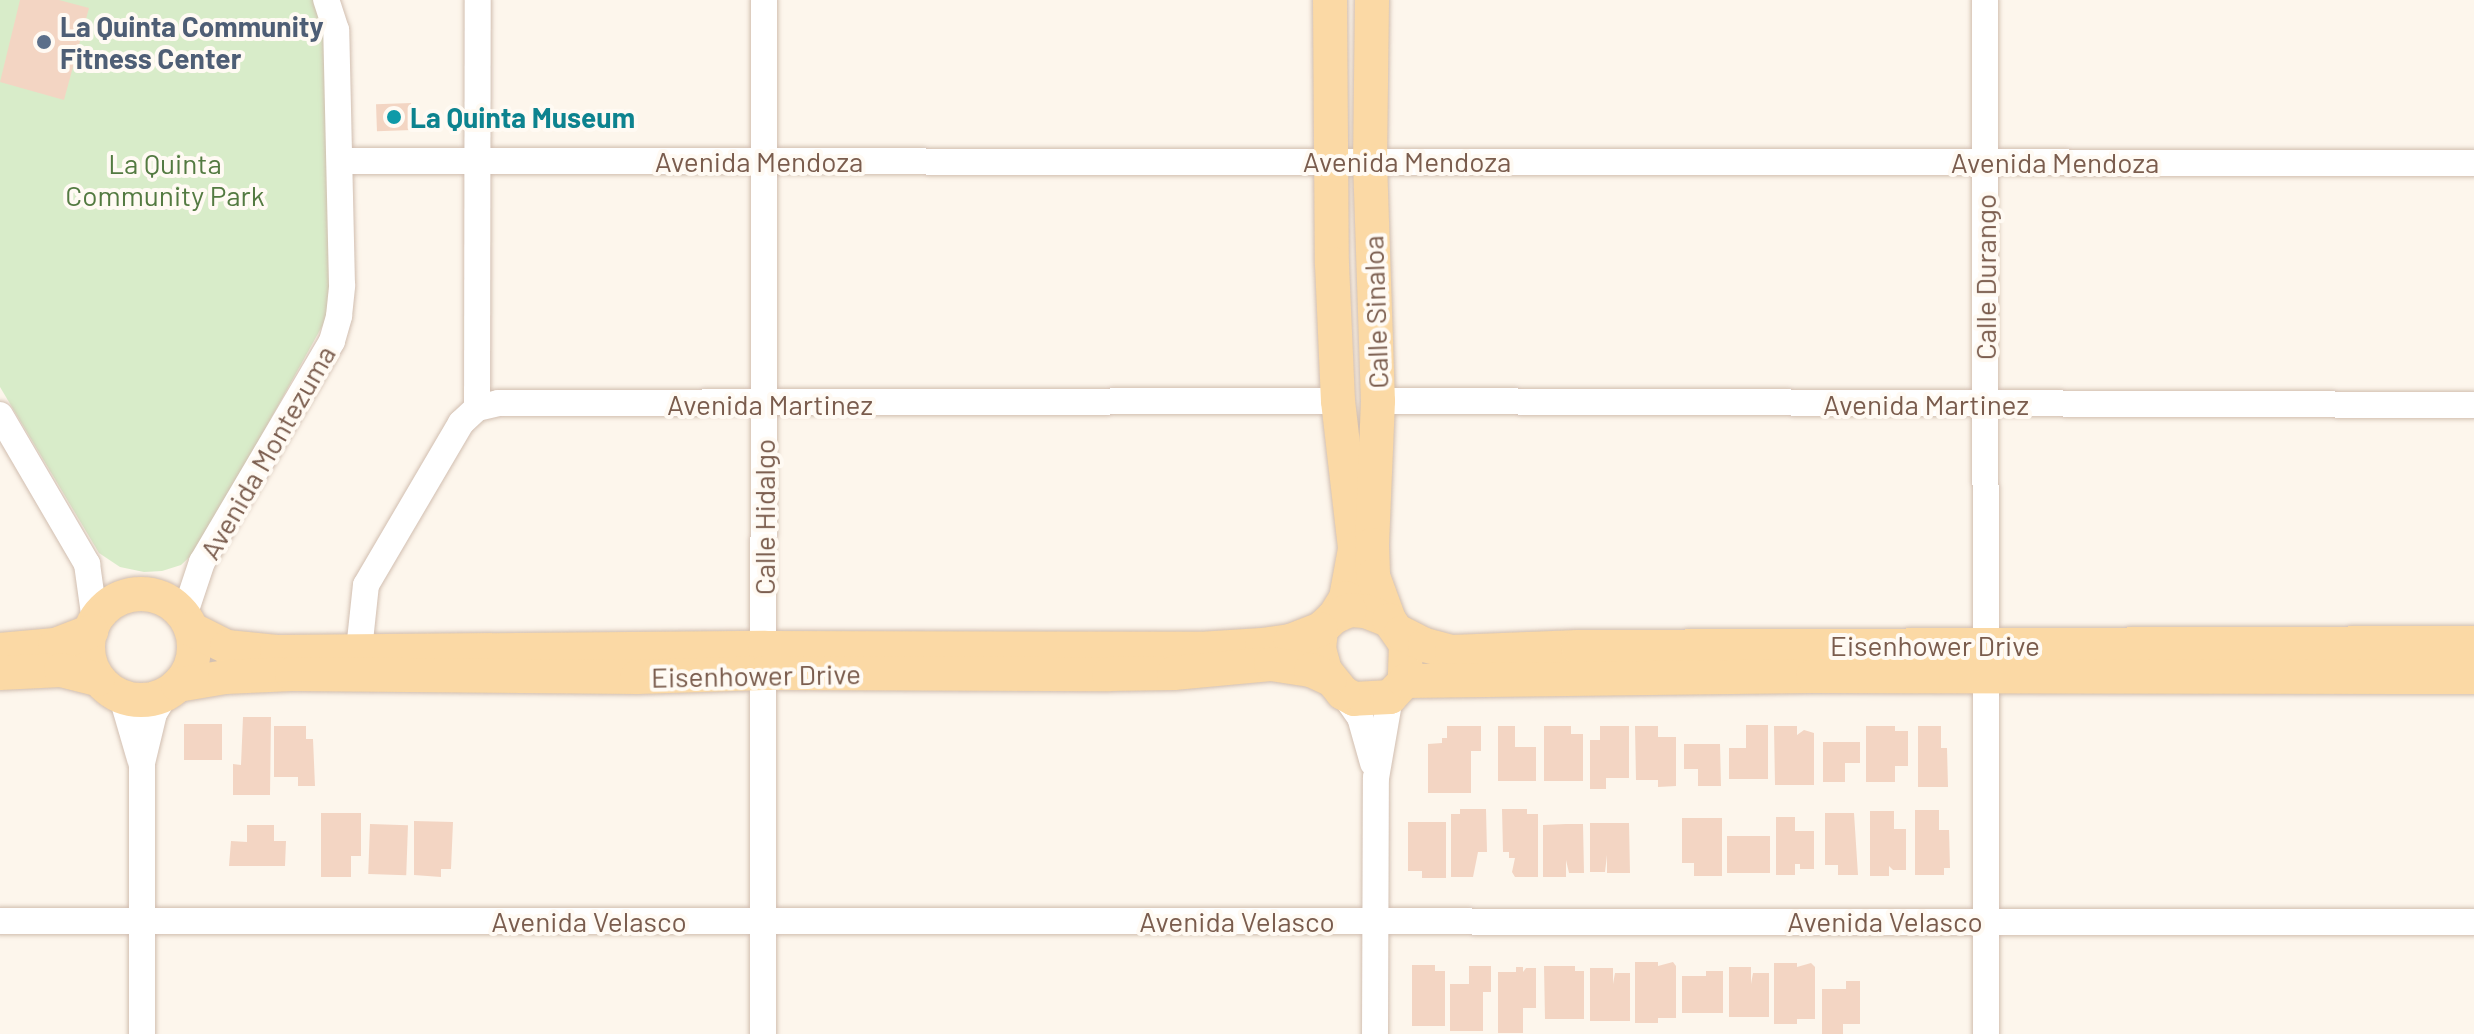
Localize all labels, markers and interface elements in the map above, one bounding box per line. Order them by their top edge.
place label: La Quinta Community Fitness Center [60,9,324,75]
marker: La Quinta Community Fitness Center [35,33,53,51]
place label: La Quinta Museum [410,100,635,134]
marker: La Quinta Museum [385,108,403,126]
street label: Avenida Mendoza [655,144,863,178]
street label: Avenida Mendoza [1303,144,1511,178]
street label: Avenida Mendoza [1951,145,2159,179]
park label: La Quinta Community Park [65,146,265,212]
street label: Calle Durango [1968,194,2002,360]
street label: Calle Sinaloa [1356,235,1394,389]
street label: Avenida Montezuma [192,339,342,565]
street label: Avenida Martinez [667,387,873,421]
street label: Avenida Martinez [1823,387,2029,421]
street label: Calle Hidalgo [747,439,781,595]
street label: Eisenhower Drive [1830,628,2040,662]
street label: Eisenhower Drive [651,656,861,694]
street label: Avenida Velasco [491,904,687,938]
street label: Avenida Velasco [1139,904,1335,938]
street label: Avenida Velasco [1787,904,1983,938]

